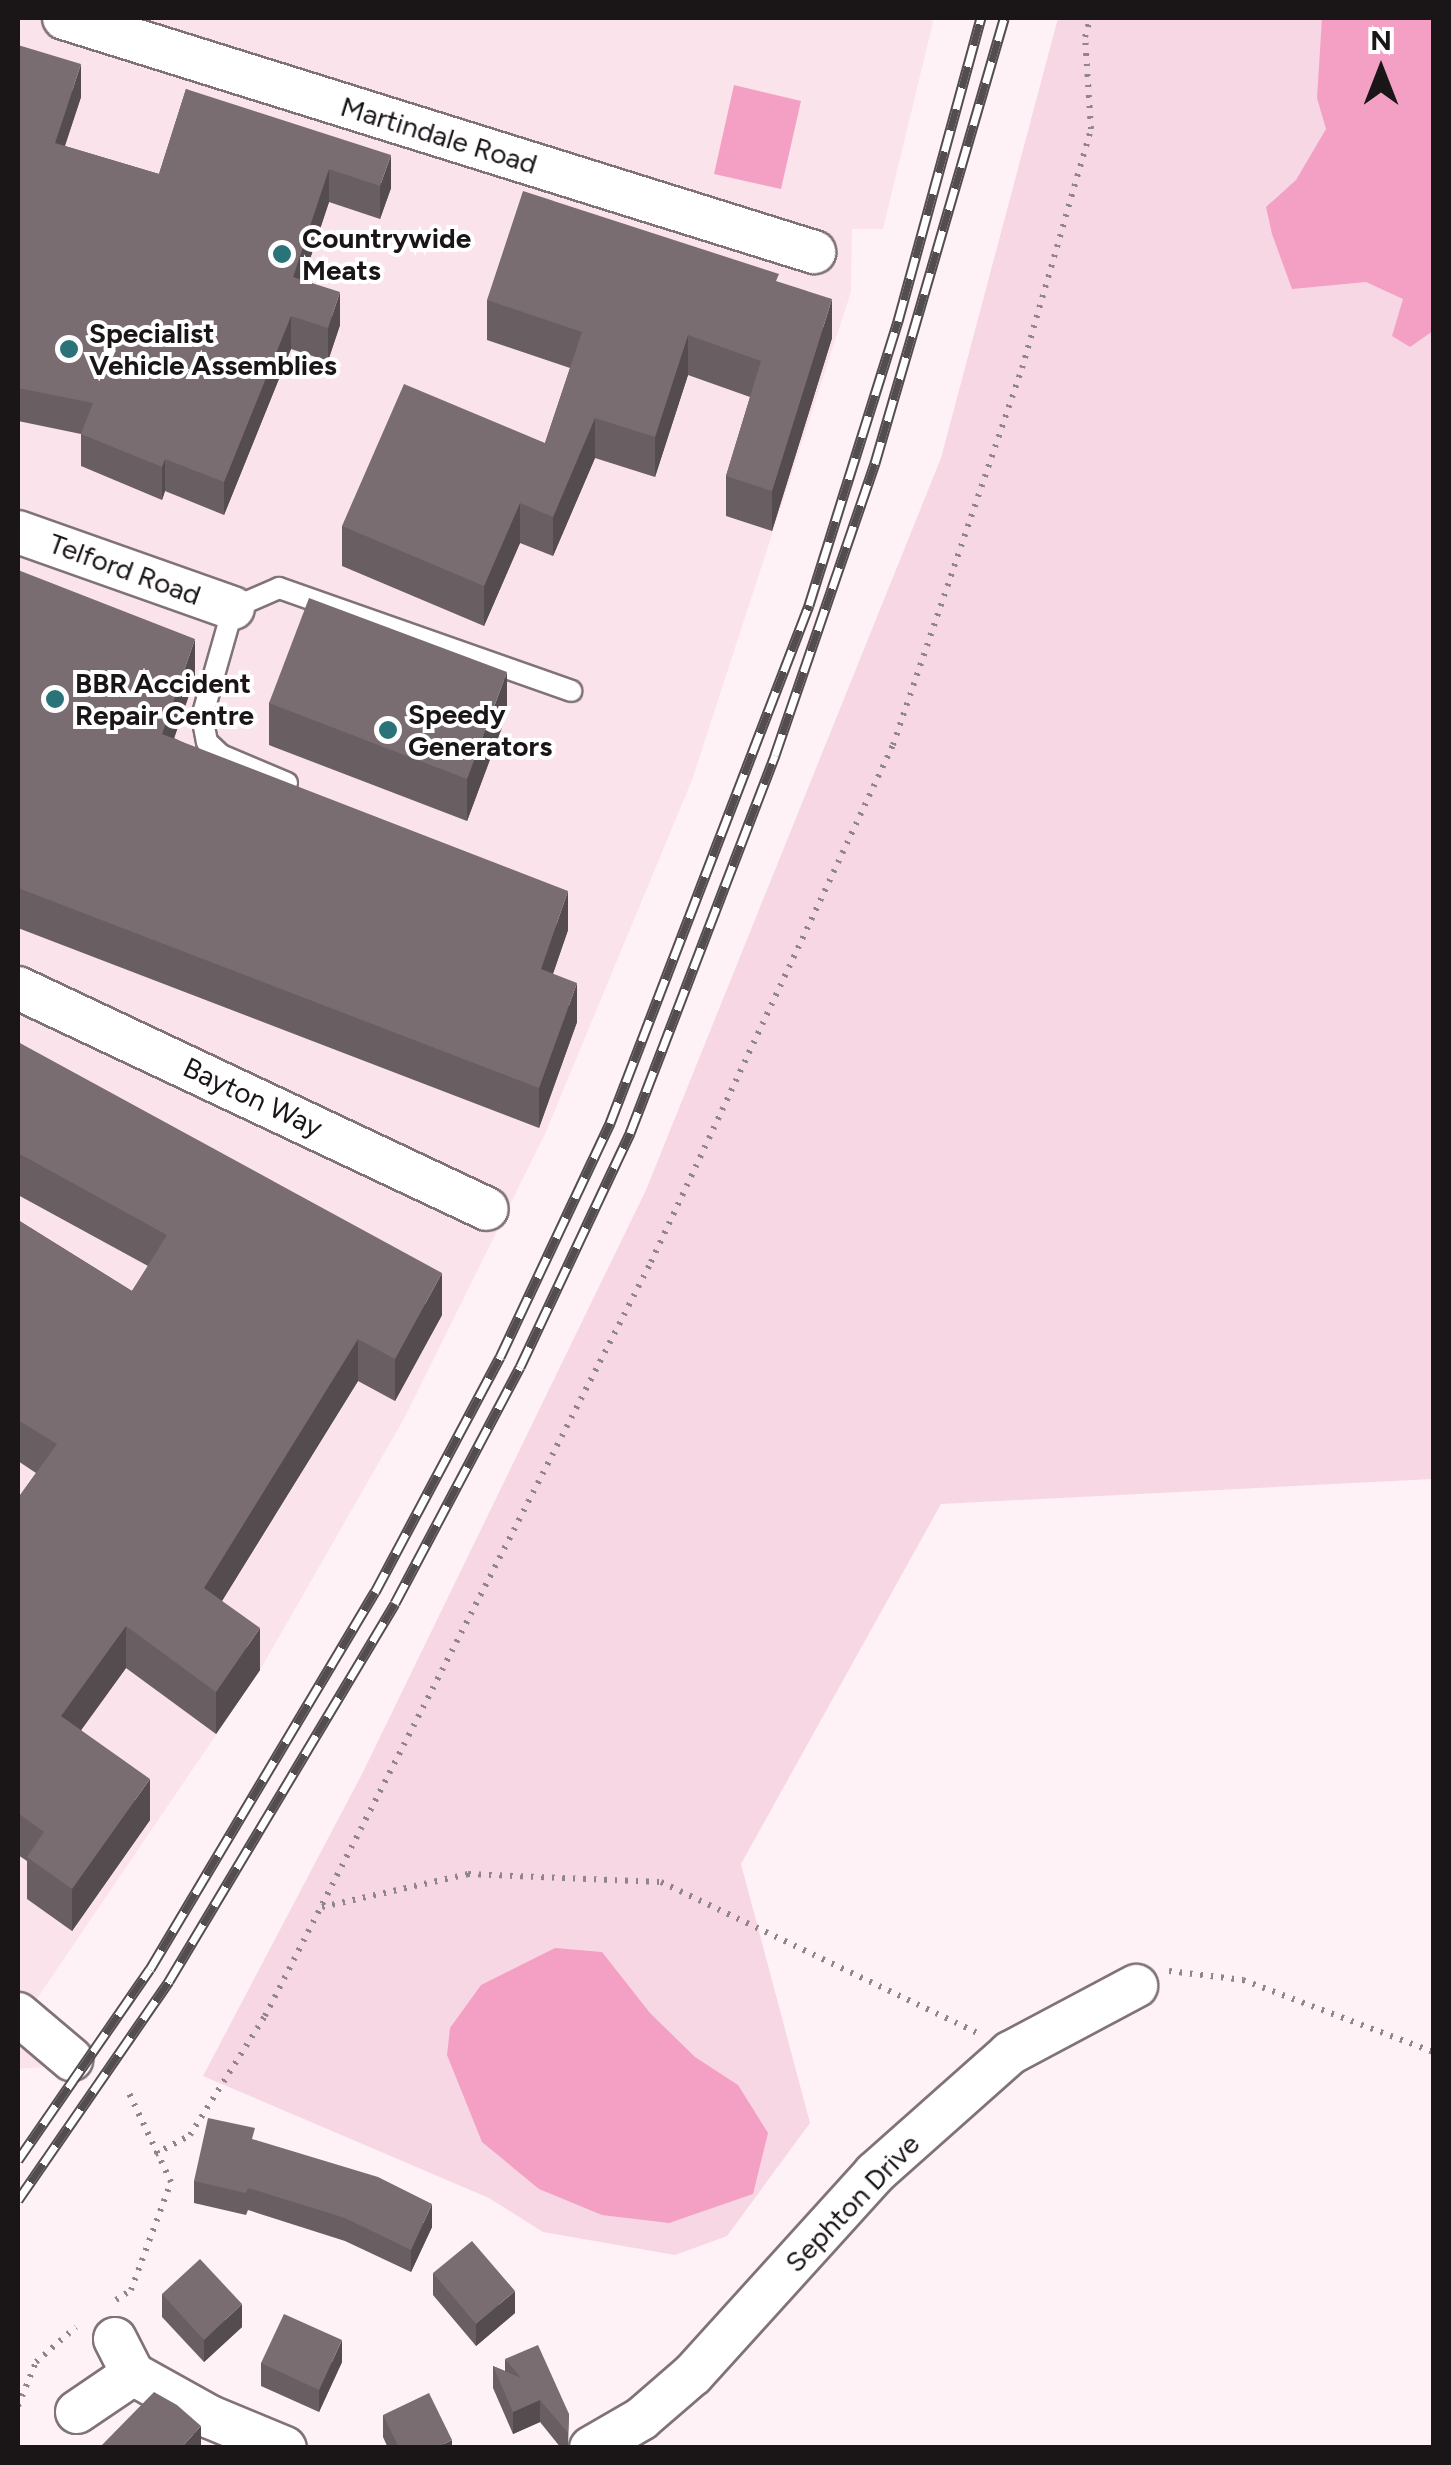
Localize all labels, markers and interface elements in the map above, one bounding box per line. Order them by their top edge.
north arrow [1331,20,1431,120]
text: N [1370,23,1392,57]
street label: Martindale Road [337,89,541,181]
place label: Countrywide Meats [302,221,471,287]
marker: Countrywide Meats [271,243,293,265]
place label: Specialist Vehicle Assemblies [89,316,337,382]
marker: Specialist Vehicle Assemblies [58,338,80,360]
street label: Telford Road [45,526,205,612]
place label: BBR Accident Repair Centre [75,666,254,732]
marker: BBR Accident Repair Centre [44,688,66,710]
place label: Speedy Generators [408,697,552,763]
marker: Speedy Generators [377,719,399,741]
street label: Bayton Way [178,1050,328,1144]
street label: Sephton Drive [778,2127,926,2279]

